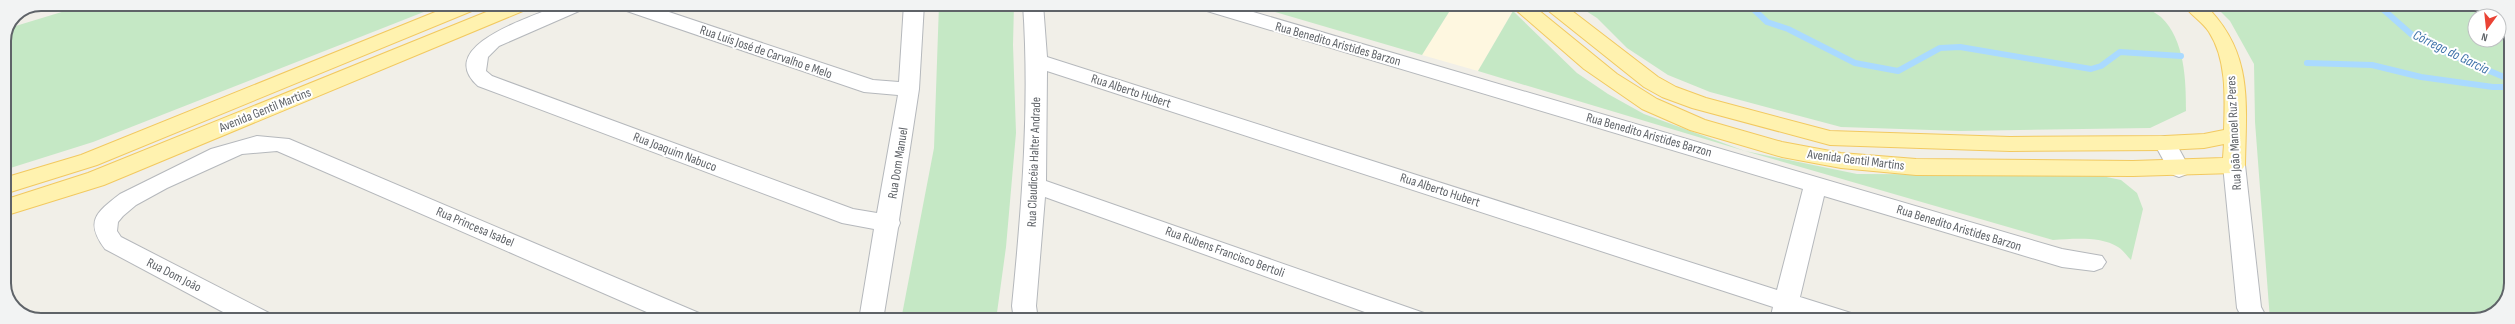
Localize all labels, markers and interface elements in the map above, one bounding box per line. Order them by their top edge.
north arrow [2467,8,2507,48]
street label: Rua Benedito Aristides Barzon [1273,18,1403,70]
street label: Rua Luís José de Carvalho e Melo [698,22,834,82]
water label: Córrego do Garcia [2410,26,2492,78]
text: N [2480,30,2489,44]
street label: Rua Alberto Hubert [1089,71,1173,111]
street label: Rua João Manoel Ruz Peres [2223,75,2245,191]
street label: Avenida Gentil Martins [216,84,314,136]
street label: Rua Claudicéia Halter Andrade [1024,97,1044,227]
street label: Rua Benedito Aristides Barzon [1584,109,1714,161]
street label: Rua Dom Manuel [884,126,912,200]
street label: Rua Joaquim Nabuco [631,129,719,175]
street label: Avenida Gentil Martins [1806,146,1906,174]
street label: Rua Alberto Hubert [1398,170,1482,210]
street label: Rua Benedito Aristides Barzon [1895,201,2023,255]
street label: Rua Princesa Isabel [434,203,516,251]
street label: Rua Rubens Francisco Bertoli [1163,223,1287,281]
street label: Rua Dom João [144,254,204,296]

